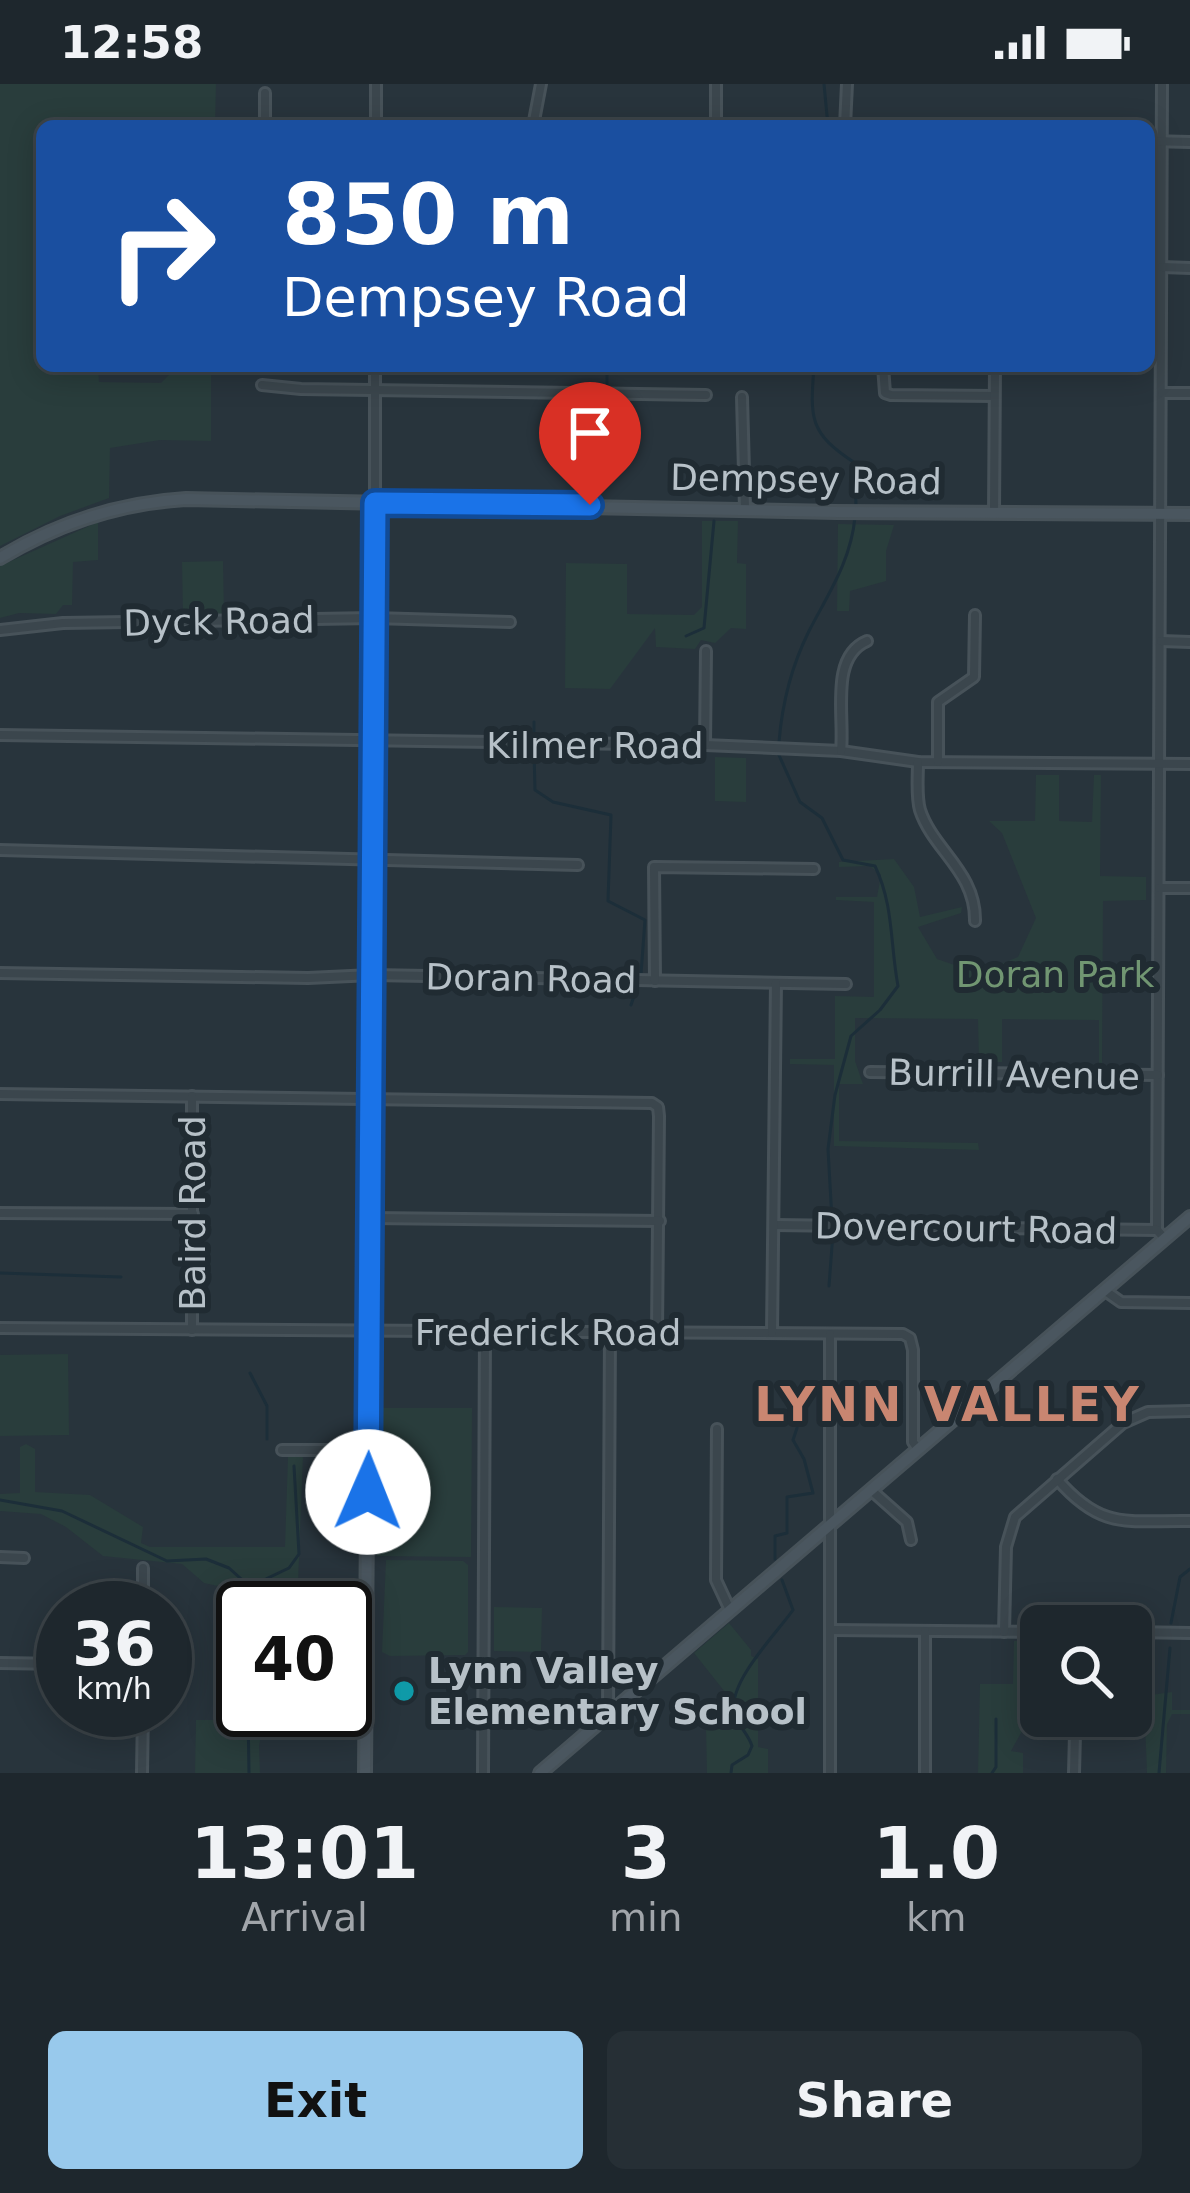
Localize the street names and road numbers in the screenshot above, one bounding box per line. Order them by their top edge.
street label: Dempsey Road [670,457,942,502]
street label: Dyck Road [123,599,315,644]
street label: Kilmer Road [486,725,704,766]
street label: Doran Road [425,956,637,1001]
street label: Burrill Avenue [888,1052,1140,1097]
street label: Baird Road [172,1115,213,1311]
street label: Dovercourt Road [814,1205,1118,1252]
street label: Frederick Road [415,1312,681,1353]

